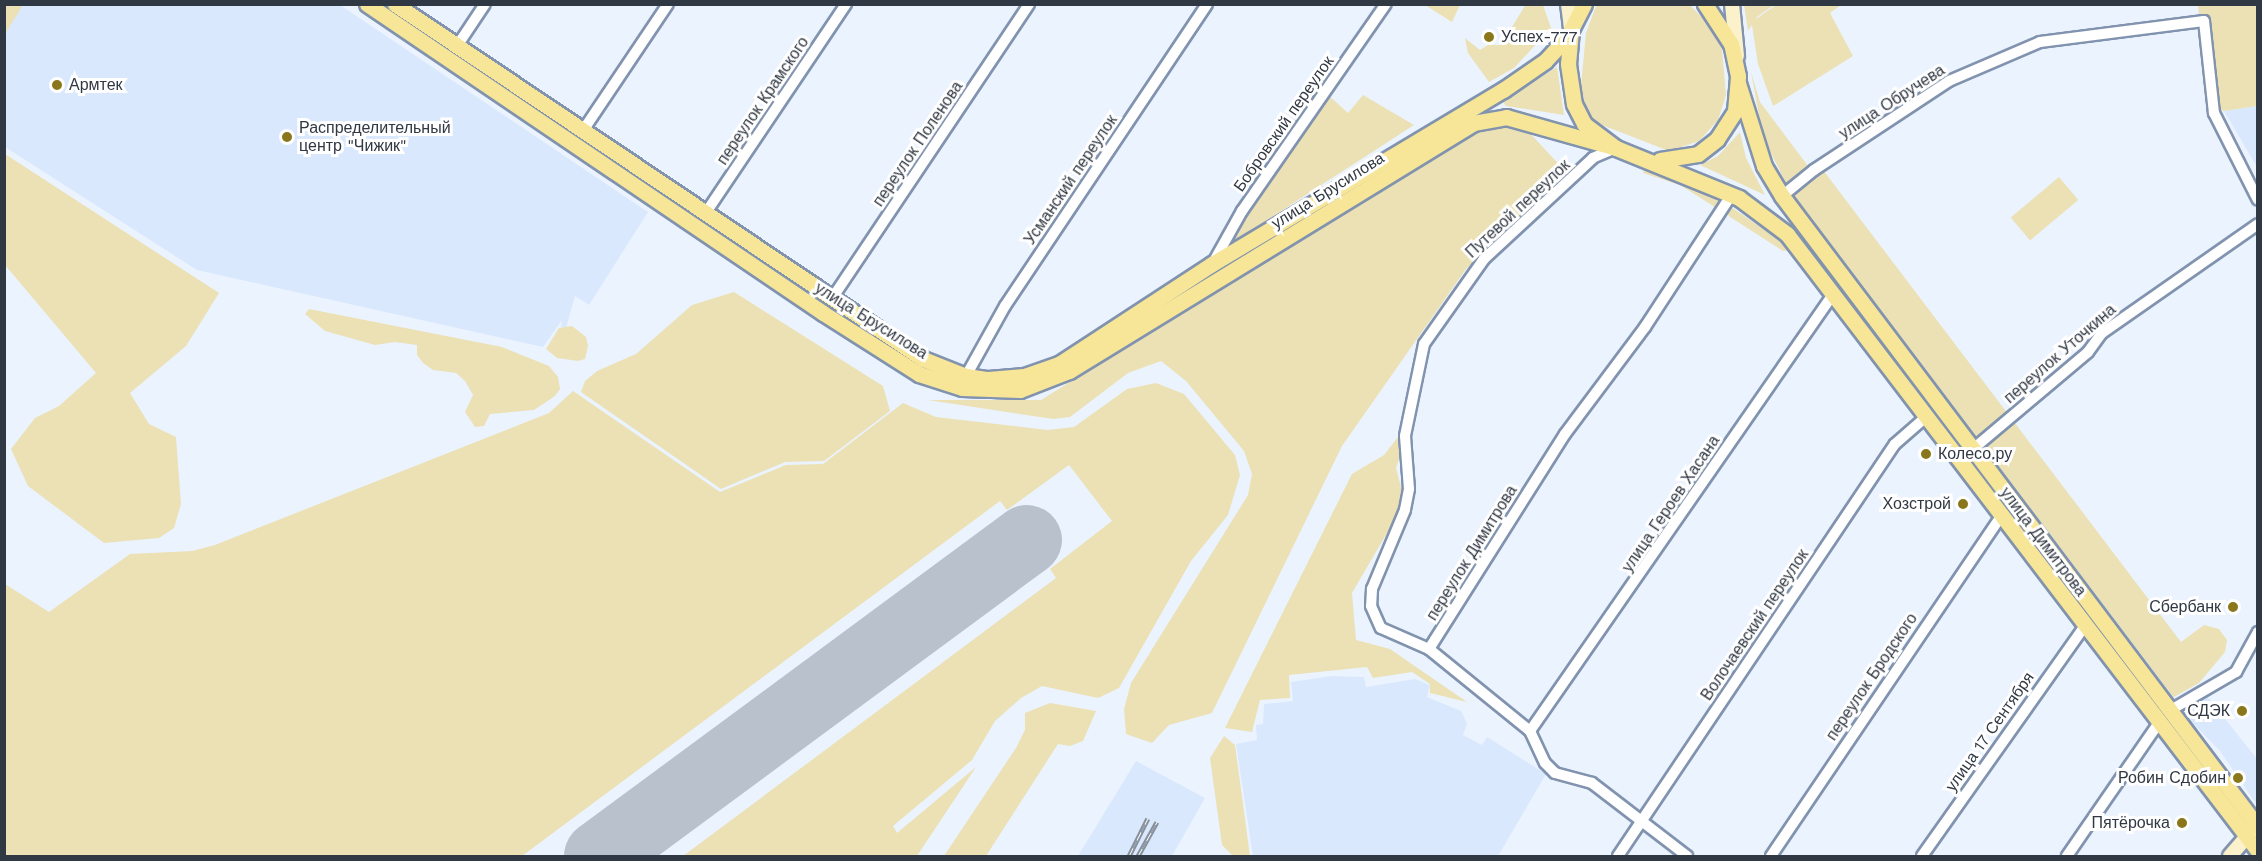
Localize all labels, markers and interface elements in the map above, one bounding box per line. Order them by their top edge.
place label: Успех-777 [1501,27,1577,47]
marker: Успех-777 [1482,30,1496,44]
street label: переулок Крамского [713,33,813,169]
street label: Бобровский переулок [1230,52,1338,196]
street label: улица Обручева [1836,61,1948,143]
place label: Армтек [69,75,123,95]
marker: Армтек [50,78,64,92]
street label: переулок Поленова [869,78,967,210]
street label: Усманский переулок [1020,111,1122,249]
place label: Распределительный центр "Чижик" [299,118,451,156]
marker: Распределительный центр "Чижик" [280,130,294,144]
street label: улица Брусилова [1268,149,1388,233]
street label: Путевой переулок [1462,156,1574,262]
street label: улица Брусилова [811,279,931,363]
street label: переулок Уточкина [2000,300,2120,408]
street label: улица Героев Хасана [1618,432,1724,576]
place label: Колесо.ру [1938,444,2012,464]
marker: Колесо.ру [1919,447,1933,461]
street label: переулок Димитрова [1423,482,1521,624]
street label: улица Димитрова [1996,484,2090,600]
place label: Хозстрой [1883,494,1951,514]
marker: Хозстрой [1956,497,1970,511]
street label: Волочаевский переулок [1697,546,1813,704]
place label: Сбербанк [2149,597,2221,617]
marker: Сбербанк [2226,600,2240,614]
street label: переулок Бродского [1822,610,1922,744]
street label: улица 17 Сентября [1941,668,2039,796]
place label: СДЭК [2187,701,2230,721]
marker: СДЭК [2235,704,2249,718]
place label: Робин Сдобин [2118,768,2226,788]
marker: Робин Сдобин [2231,771,2245,785]
place label: Пятёрочка [2092,813,2170,833]
marker: Пятёрочка [2175,816,2189,830]

